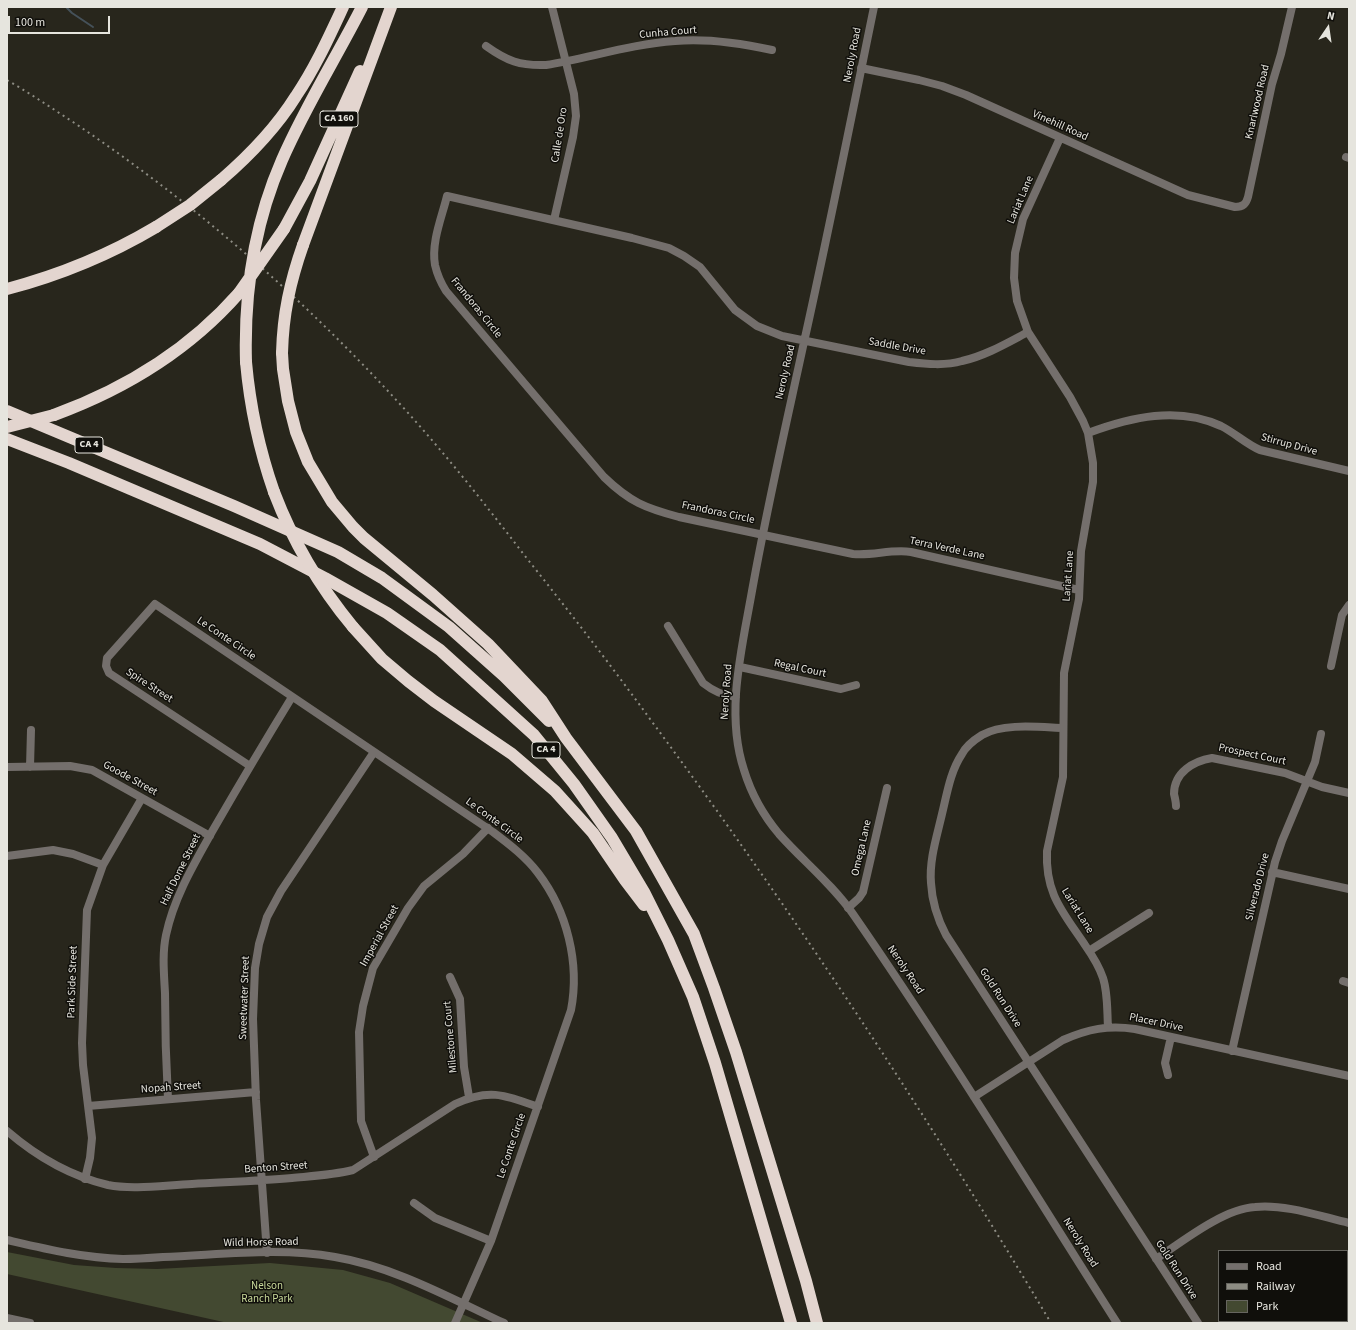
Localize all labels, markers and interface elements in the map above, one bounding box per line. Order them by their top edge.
scale bar [10,8,112,34]
north arrow [1308,8,1348,48]
text: N [1326,8,1336,24]
text: 100 m [15,14,45,31]
street label: Cunha Court [639,24,697,42]
street label: Neroly Road [841,26,865,84]
street label: Knarlwood Road [1243,63,1273,141]
street label: Calle de Oro [549,106,571,164]
street label: Vinehill Road [1030,108,1090,144]
road number: CA 160 [320,111,358,127]
street label: Lariat Lane [1005,174,1037,226]
street label: Frandoras Circle [447,275,505,341]
street label: Saddle Drive [867,335,927,359]
street label: Neroly Road [773,343,799,401]
street label: Stirrup Drive [1259,431,1319,459]
road number: CA 4 [75,437,103,453]
street label: Frandoras Circle [680,499,756,527]
street label: Terra Verde Lane [908,535,986,563]
street label: Lariat Lane [1061,550,1077,602]
street label: Le Conte Circle [194,614,258,664]
street label: Regal Court [773,657,827,681]
street label: Neroly Road [718,664,736,720]
street label: Spire Street [123,666,175,706]
street label: Prospect Court [1217,741,1287,769]
road number: CA 4 [532,742,560,758]
street label: Goode Street [101,759,159,799]
street label: Le Conte Circle [462,796,526,846]
street label: Omega Lane [849,819,875,877]
street label: Half Dome Street [158,832,204,908]
street label: Silverado Drive [1243,852,1273,922]
street label: Lariat Lane [1058,886,1096,936]
street label: Imperial Street [358,903,402,969]
street label: Neroly Road [884,943,926,997]
street label: Park Side Street [65,945,81,1019]
street label: Sweetwater Street [237,956,253,1040]
street label: Gold Run Drive [976,966,1024,1030]
street label: Milestone Court [441,1000,461,1074]
street label: Placer Drive [1128,1011,1184,1035]
street label: Nopah Street [140,1079,202,1097]
street label: Le Conte Circle [495,1112,529,1180]
street label: Benton Street [244,1159,308,1177]
street label: Neroly Road [1060,1216,1100,1270]
street label: Wild Horse Road [223,1236,299,1250]
street label: Gold Run Drive [1152,1238,1200,1302]
legend [1218,1250,1348,1322]
text: Road [1256,1258,1282,1275]
text: Railway [1256,1278,1295,1295]
park label: Nelson Ranch Park [241,1280,293,1306]
text: Park [1256,1298,1278,1315]

